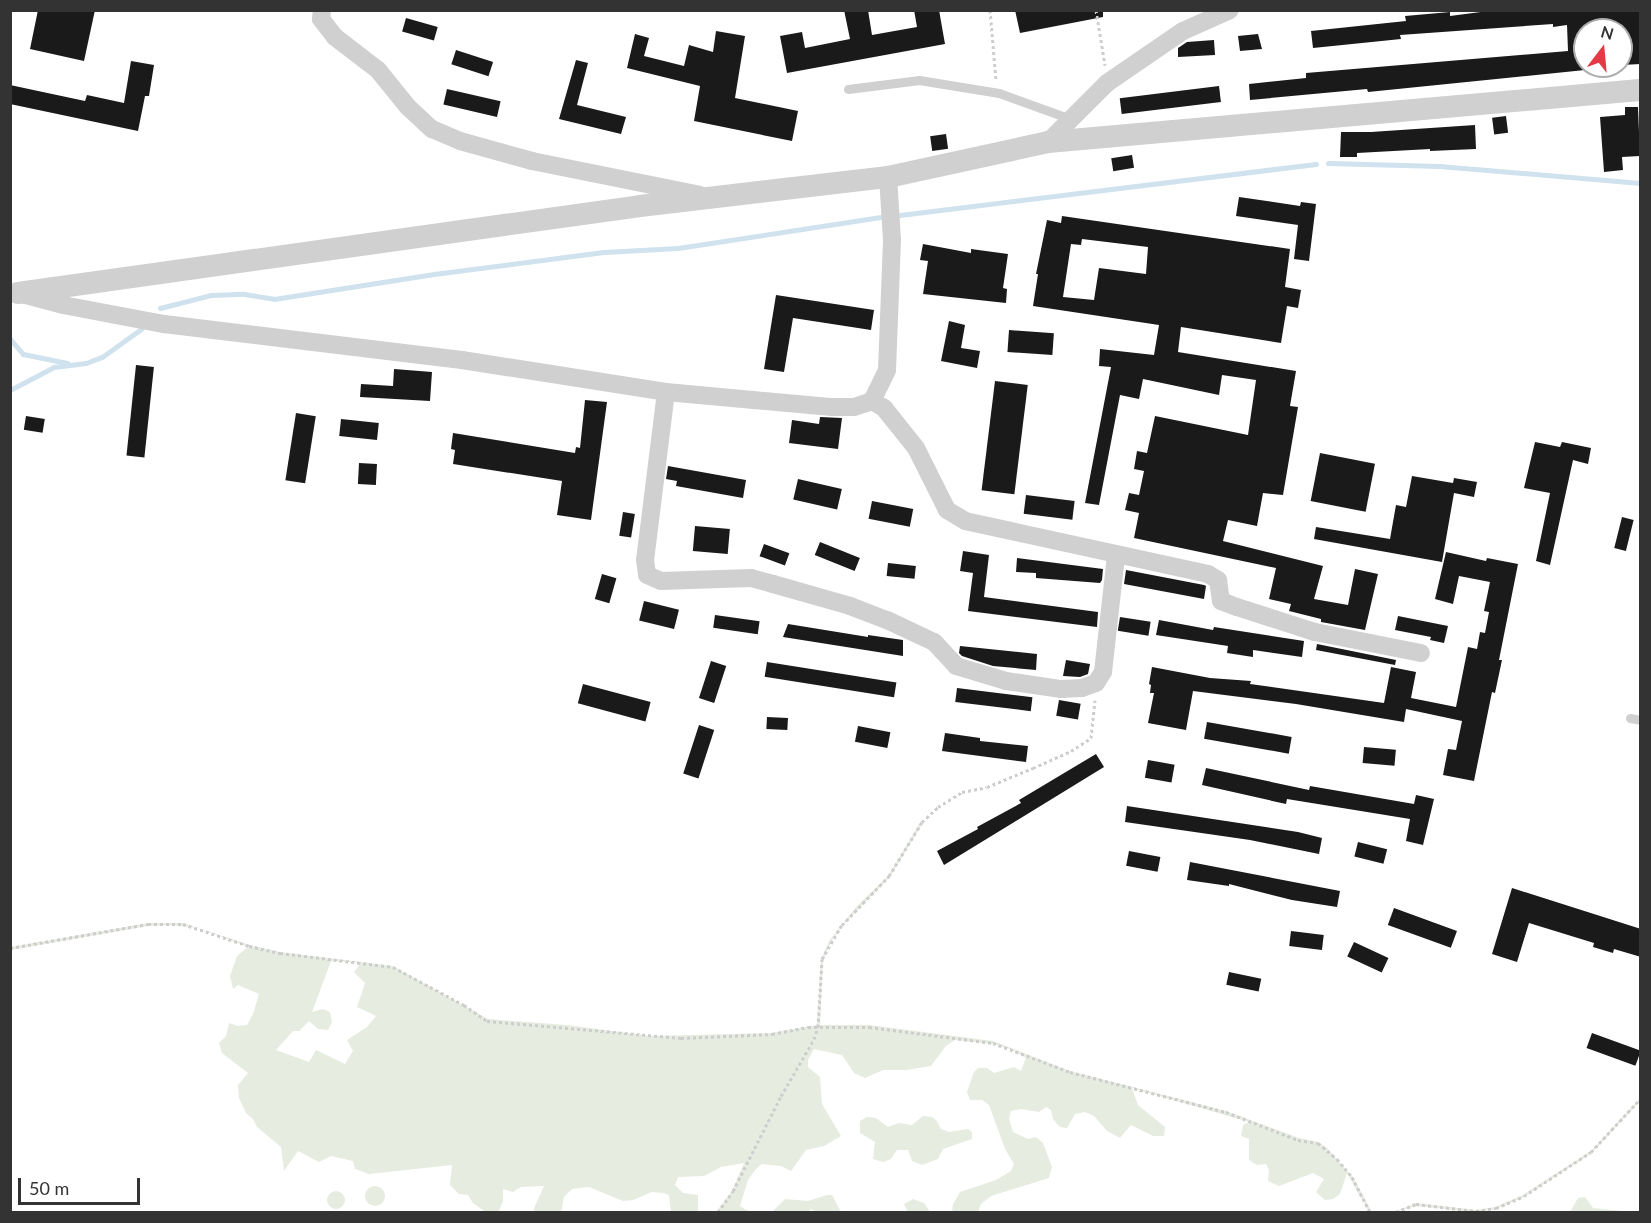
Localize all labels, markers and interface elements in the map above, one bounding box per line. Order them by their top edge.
north arrow [1573,18,1633,78]
text: N [1599,21,1616,43]
scale bar [21,1166,142,1204]
text: 50 m [29,1177,69,1199]

